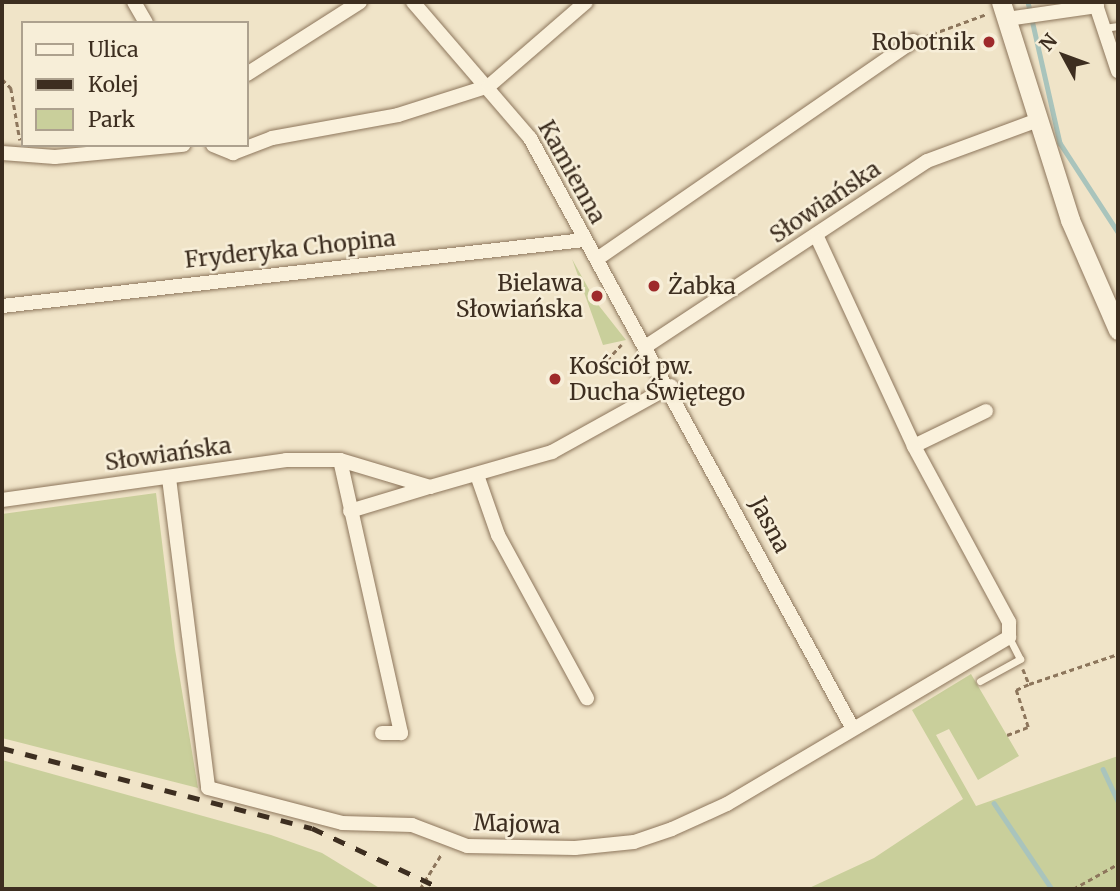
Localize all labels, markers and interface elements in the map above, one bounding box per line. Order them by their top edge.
legend [21,21,248,147]
north arrow [1029,21,1099,91]
place label: Robotnik [872,28,975,56]
text: N [1034,29,1062,56]
marker: Robotnik [981,34,997,50]
text: Ulica [88,36,138,63]
text: Kolej [88,71,139,98]
text: Park [88,106,135,133]
street label: Kamienna [532,116,612,228]
street label: Słowiańska [765,155,885,249]
street label: Fryderyka Chopina [183,224,397,274]
place label: Bielawa Słowiańska [456,269,583,323]
place label: Żabka [668,272,736,300]
marker: Żabka [646,278,662,294]
marker: Bielawa Słowiańska [589,288,605,304]
place label: Kościół pw. Ducha Świętego [569,352,745,406]
marker: Kościół pw. Ducha Świętego [547,371,563,387]
street label: Słowiańska [103,431,233,477]
street label: Jasna [744,492,796,558]
street label: Majowa [473,809,561,839]

